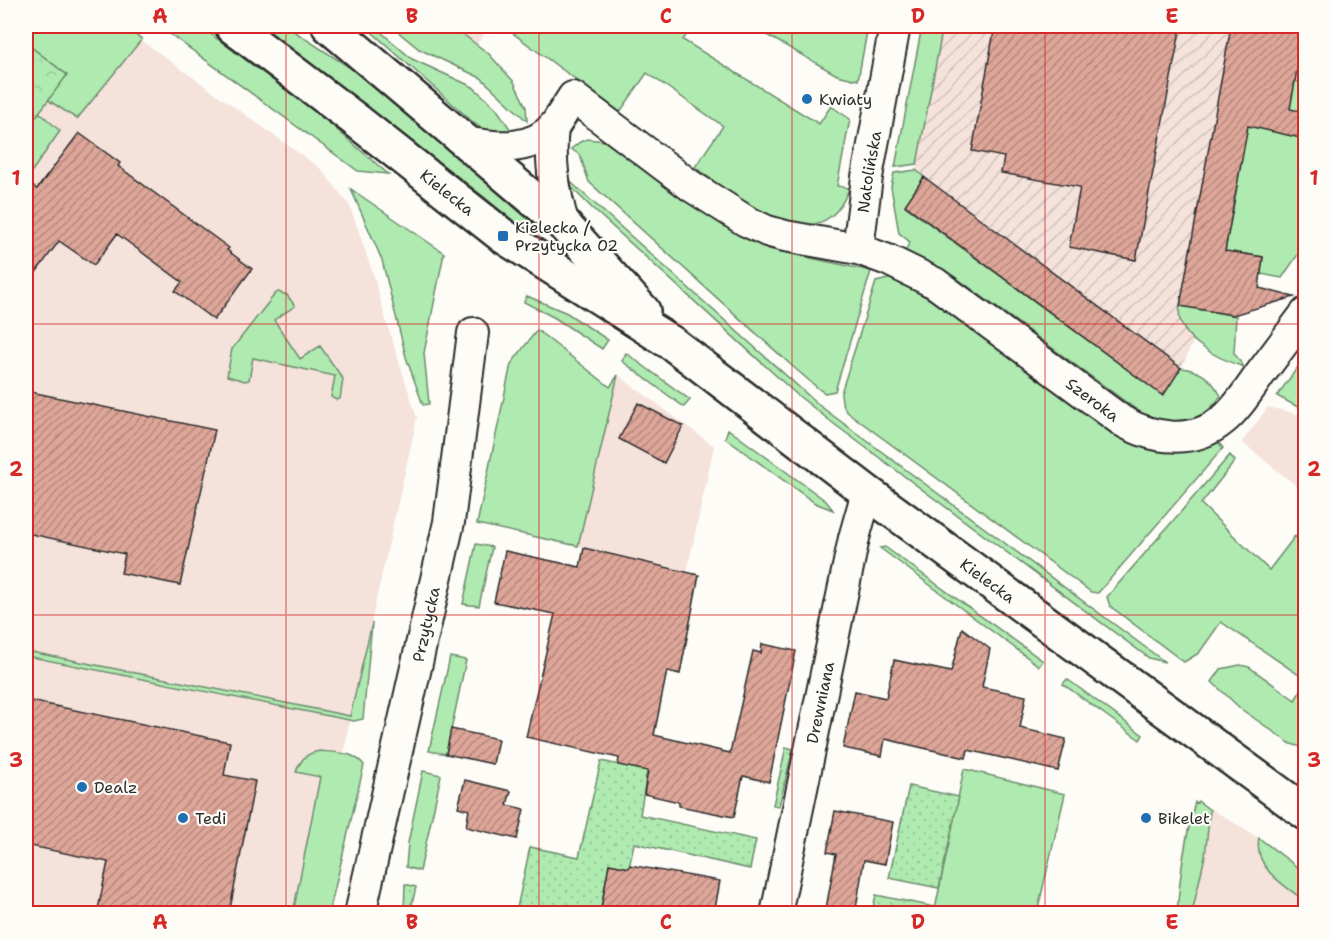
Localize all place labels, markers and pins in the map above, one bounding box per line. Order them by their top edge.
place label: Kwiaty [819,89,872,110]
marker: Kwiaty [800,92,814,106]
place label: Kielecka / Przytycka 02 [515,217,618,256]
marker: Kielecka / Przytycka 02 [496,229,510,243]
place label: Dealz [94,777,138,798]
marker: Dealz [75,780,89,794]
place label: Tedi [195,808,226,829]
place label: Bikelet [1158,808,1210,829]
marker: Tedi [176,811,190,825]
marker: Bikelet [1139,811,1153,825]

